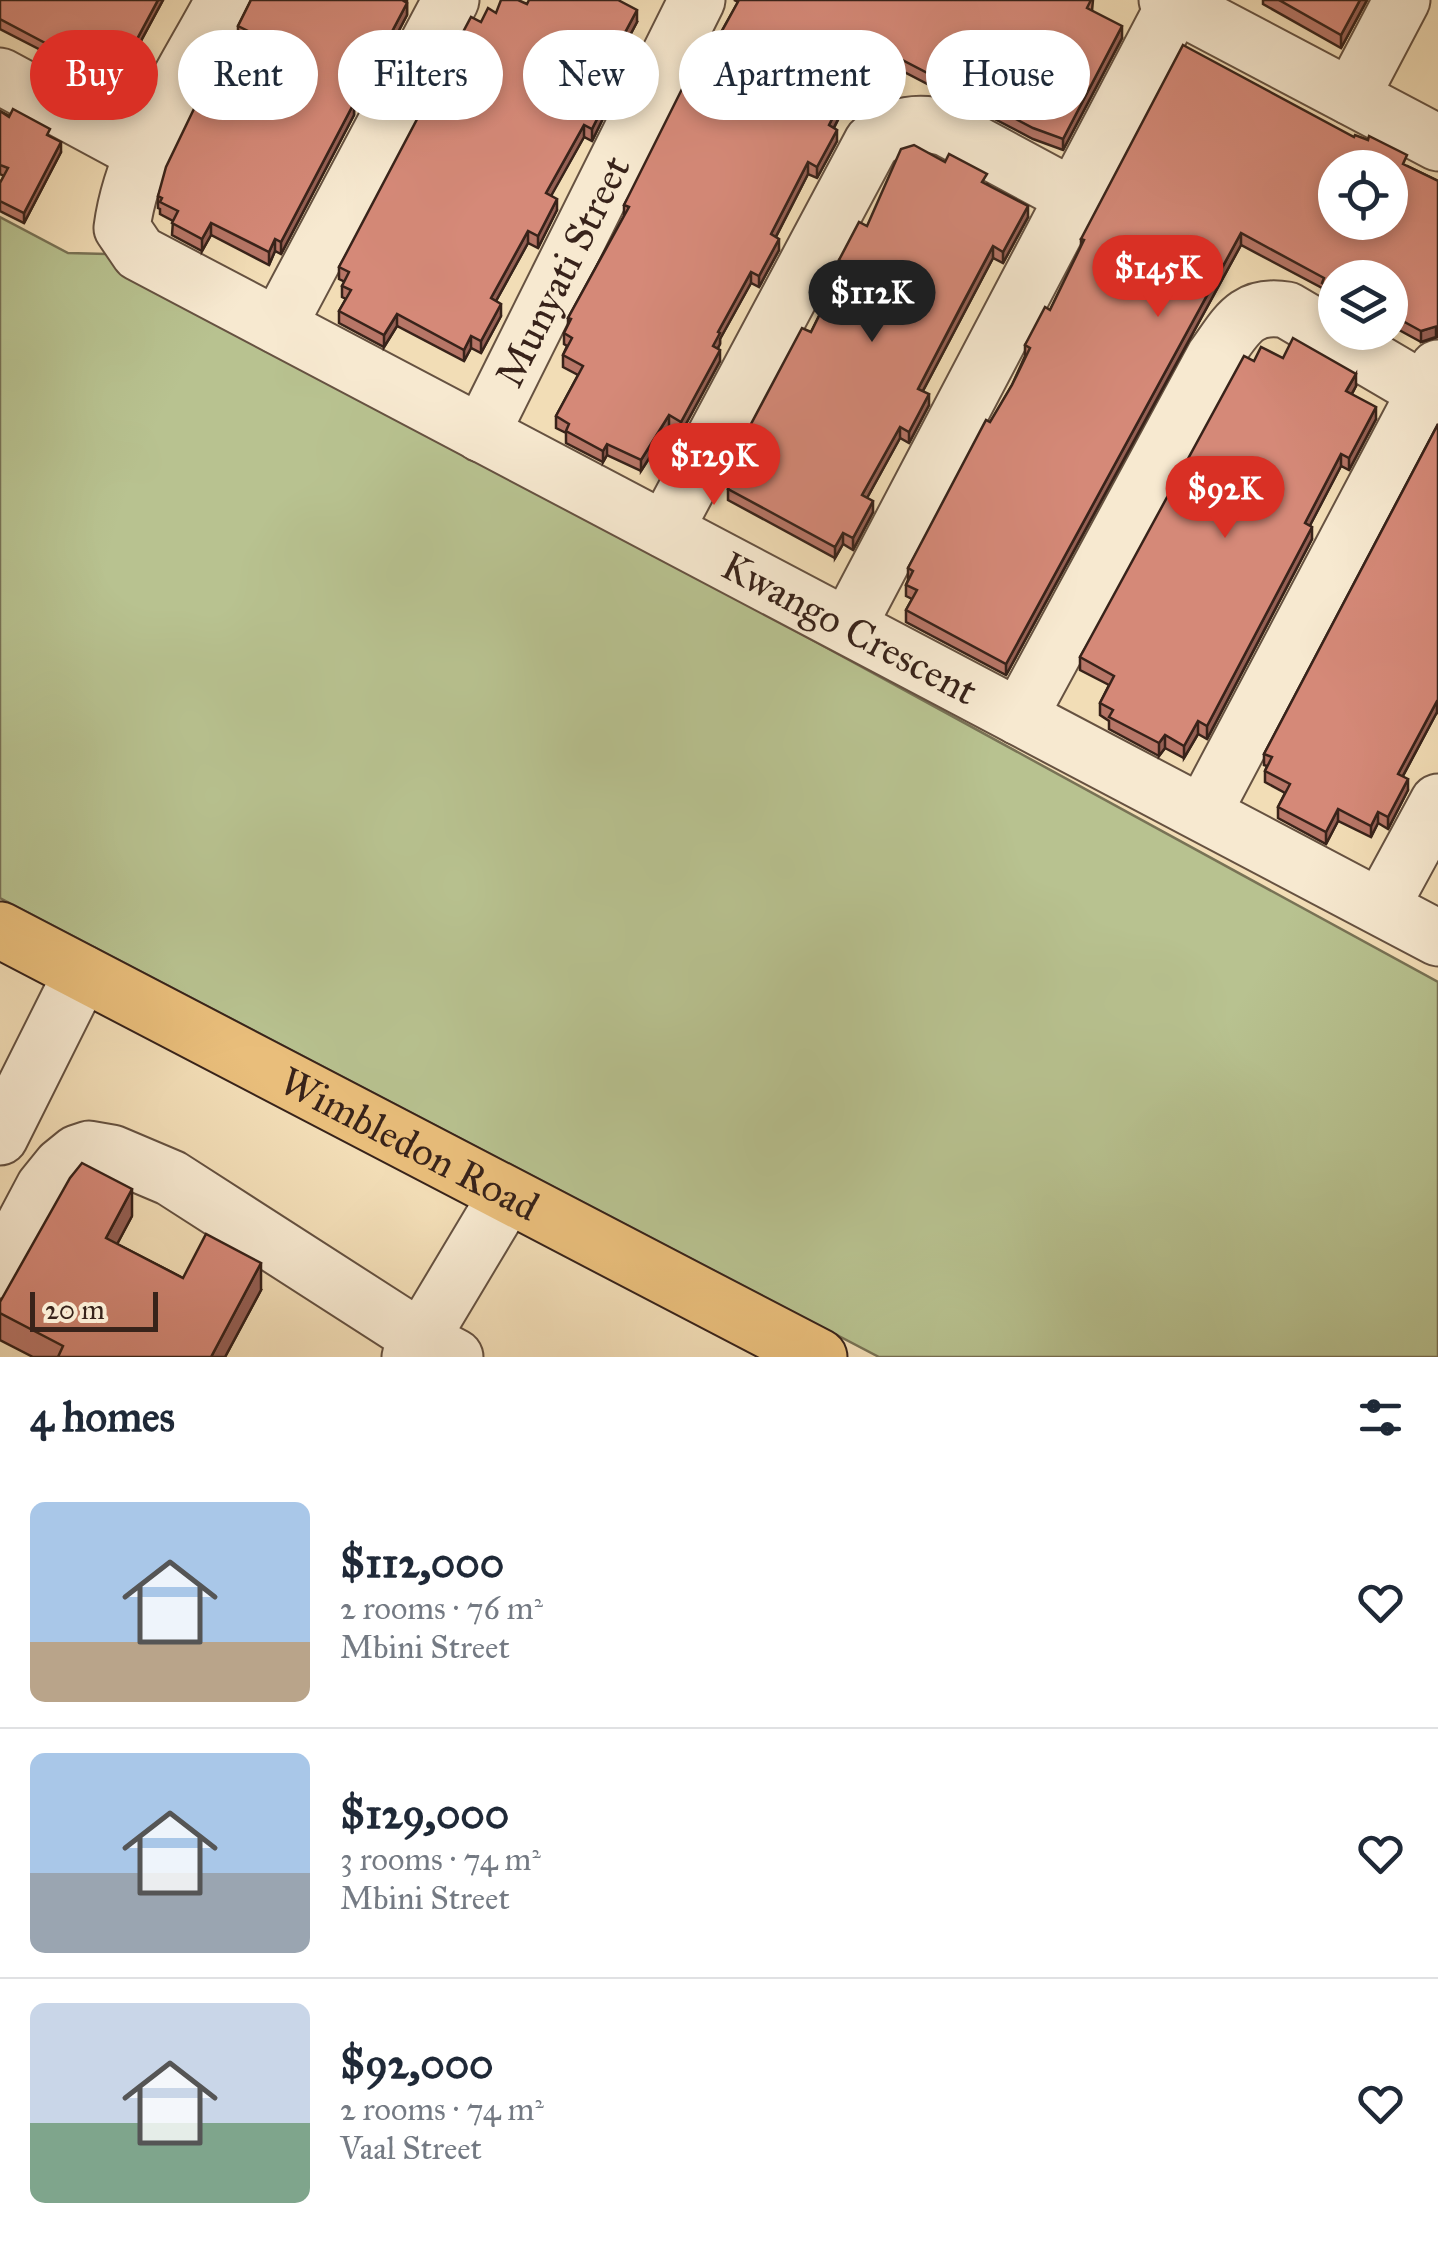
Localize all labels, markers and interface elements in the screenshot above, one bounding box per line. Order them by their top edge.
chip: Buy [30,30,158,120]
chip: Rent [178,30,318,120]
chip: Filters [338,30,503,120]
chip: New [523,30,659,120]
chip: Apartment [679,30,906,120]
chip: House [926,30,1090,120]
street label: Munyati Street [485,148,641,395]
map controls [1318,150,1408,350]
button: locate [1318,150,1408,240]
pin: $145K [1088,235,1228,320]
text: $145K [1114,248,1202,287]
pin: $112K [802,260,942,345]
button: layers [1318,260,1408,350]
text: $112K [831,273,913,312]
pin: $129K [644,423,784,508]
text: $129K [670,436,758,475]
pin: $92K [1166,456,1284,541]
text: $92K [1188,469,1262,508]
street label: Kwango Crescent [713,541,986,716]
street label: Wimbledon Road [272,1056,547,1232]
scale bar [30,1287,158,1332]
text: 20 m [45,1292,105,1327]
icon: filters [1353,1390,1408,1445]
text: 4 homes [30,1391,175,1443]
text: $112,000 [340,1537,504,1589]
icon: home [110,1542,230,1662]
icon: heart [1353,1575,1408,1630]
text: 2 rooms · 76 m² [340,1589,543,1628]
text: Mbini Street [340,1628,510,1667]
text: $129,000 [340,1788,509,1840]
icon: home [110,1793,230,1913]
icon: heart [1353,1826,1408,1881]
text: 3 rooms · 74 m² [340,1840,541,1879]
text: Mbini Street [340,1879,510,1918]
text: $92,000 [340,2038,494,2090]
icon: home [110,2043,230,2163]
icon: heart [1353,2076,1408,2131]
text: 2 rooms · 74 m² [340,2090,544,2129]
text: Vaal Street [340,2129,482,2168]

